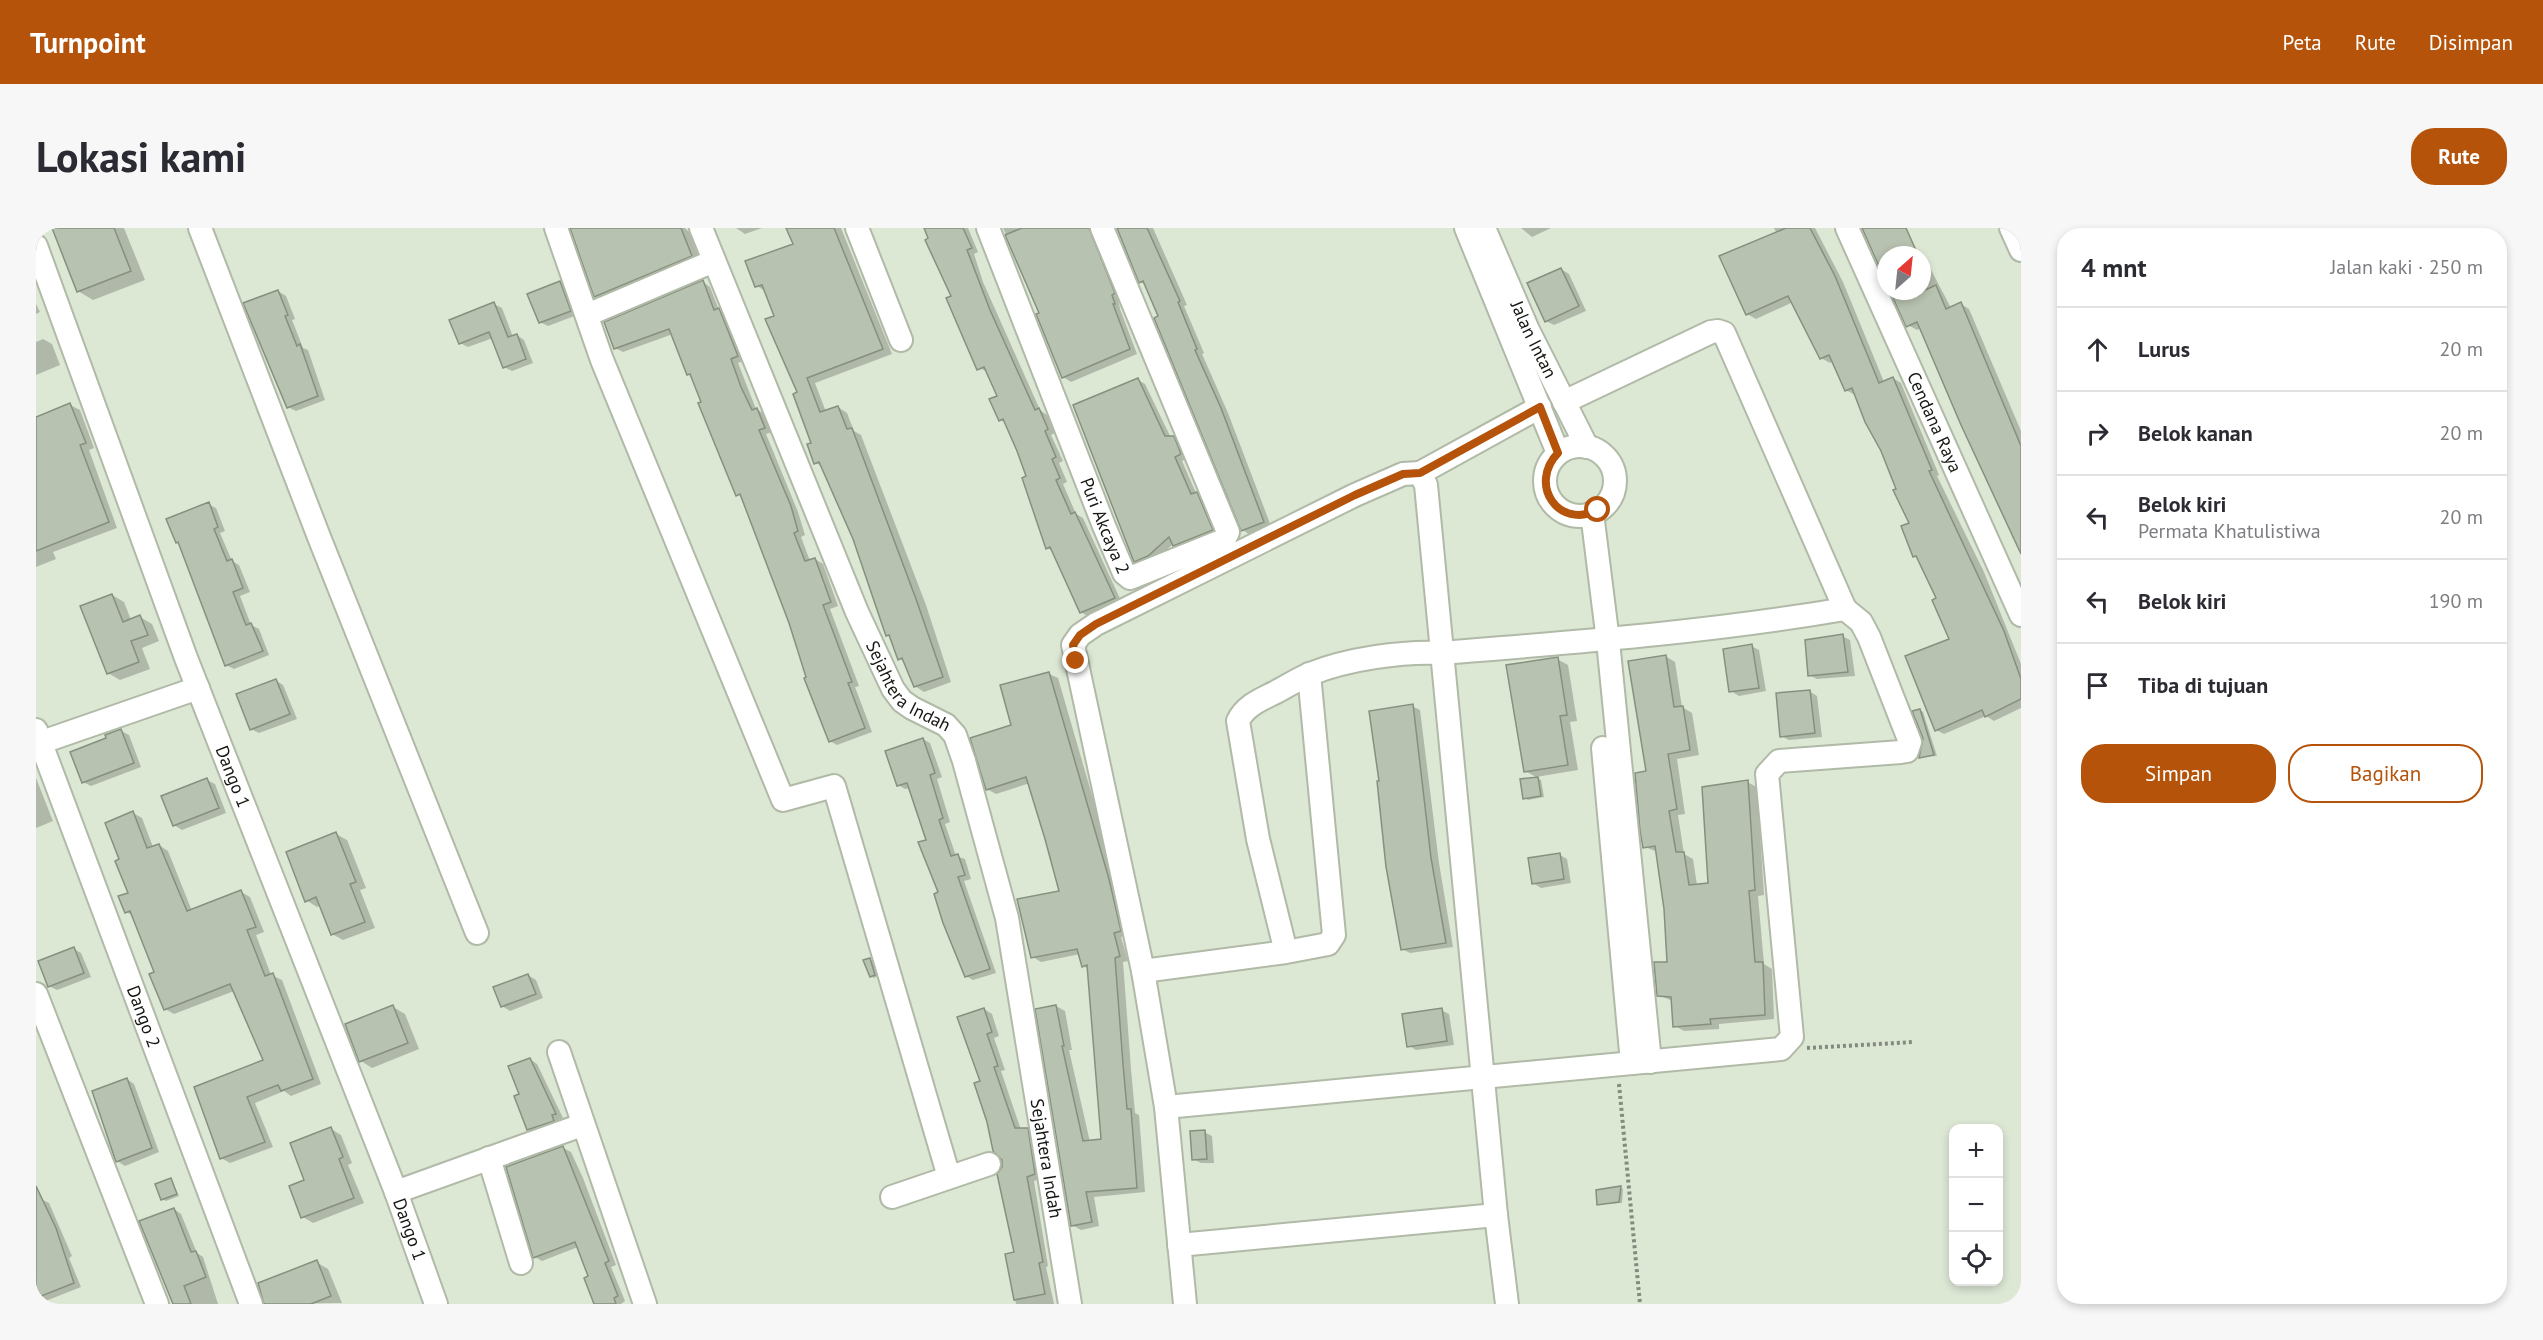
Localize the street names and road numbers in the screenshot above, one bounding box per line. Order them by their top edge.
street label: Jalan Intan [1505,296,1562,382]
street label: Cendana Raya [1902,368,1967,476]
street label: Puri Akcaya 2 [1075,474,1135,578]
street label: Sejahtera Indah [861,637,955,737]
street label: Dango 1 [211,742,256,811]
street label: Dango 2 [122,982,166,1051]
street label: Sejahtera Indah [1026,1097,1068,1220]
street label: Dango 1 [388,1195,432,1264]

